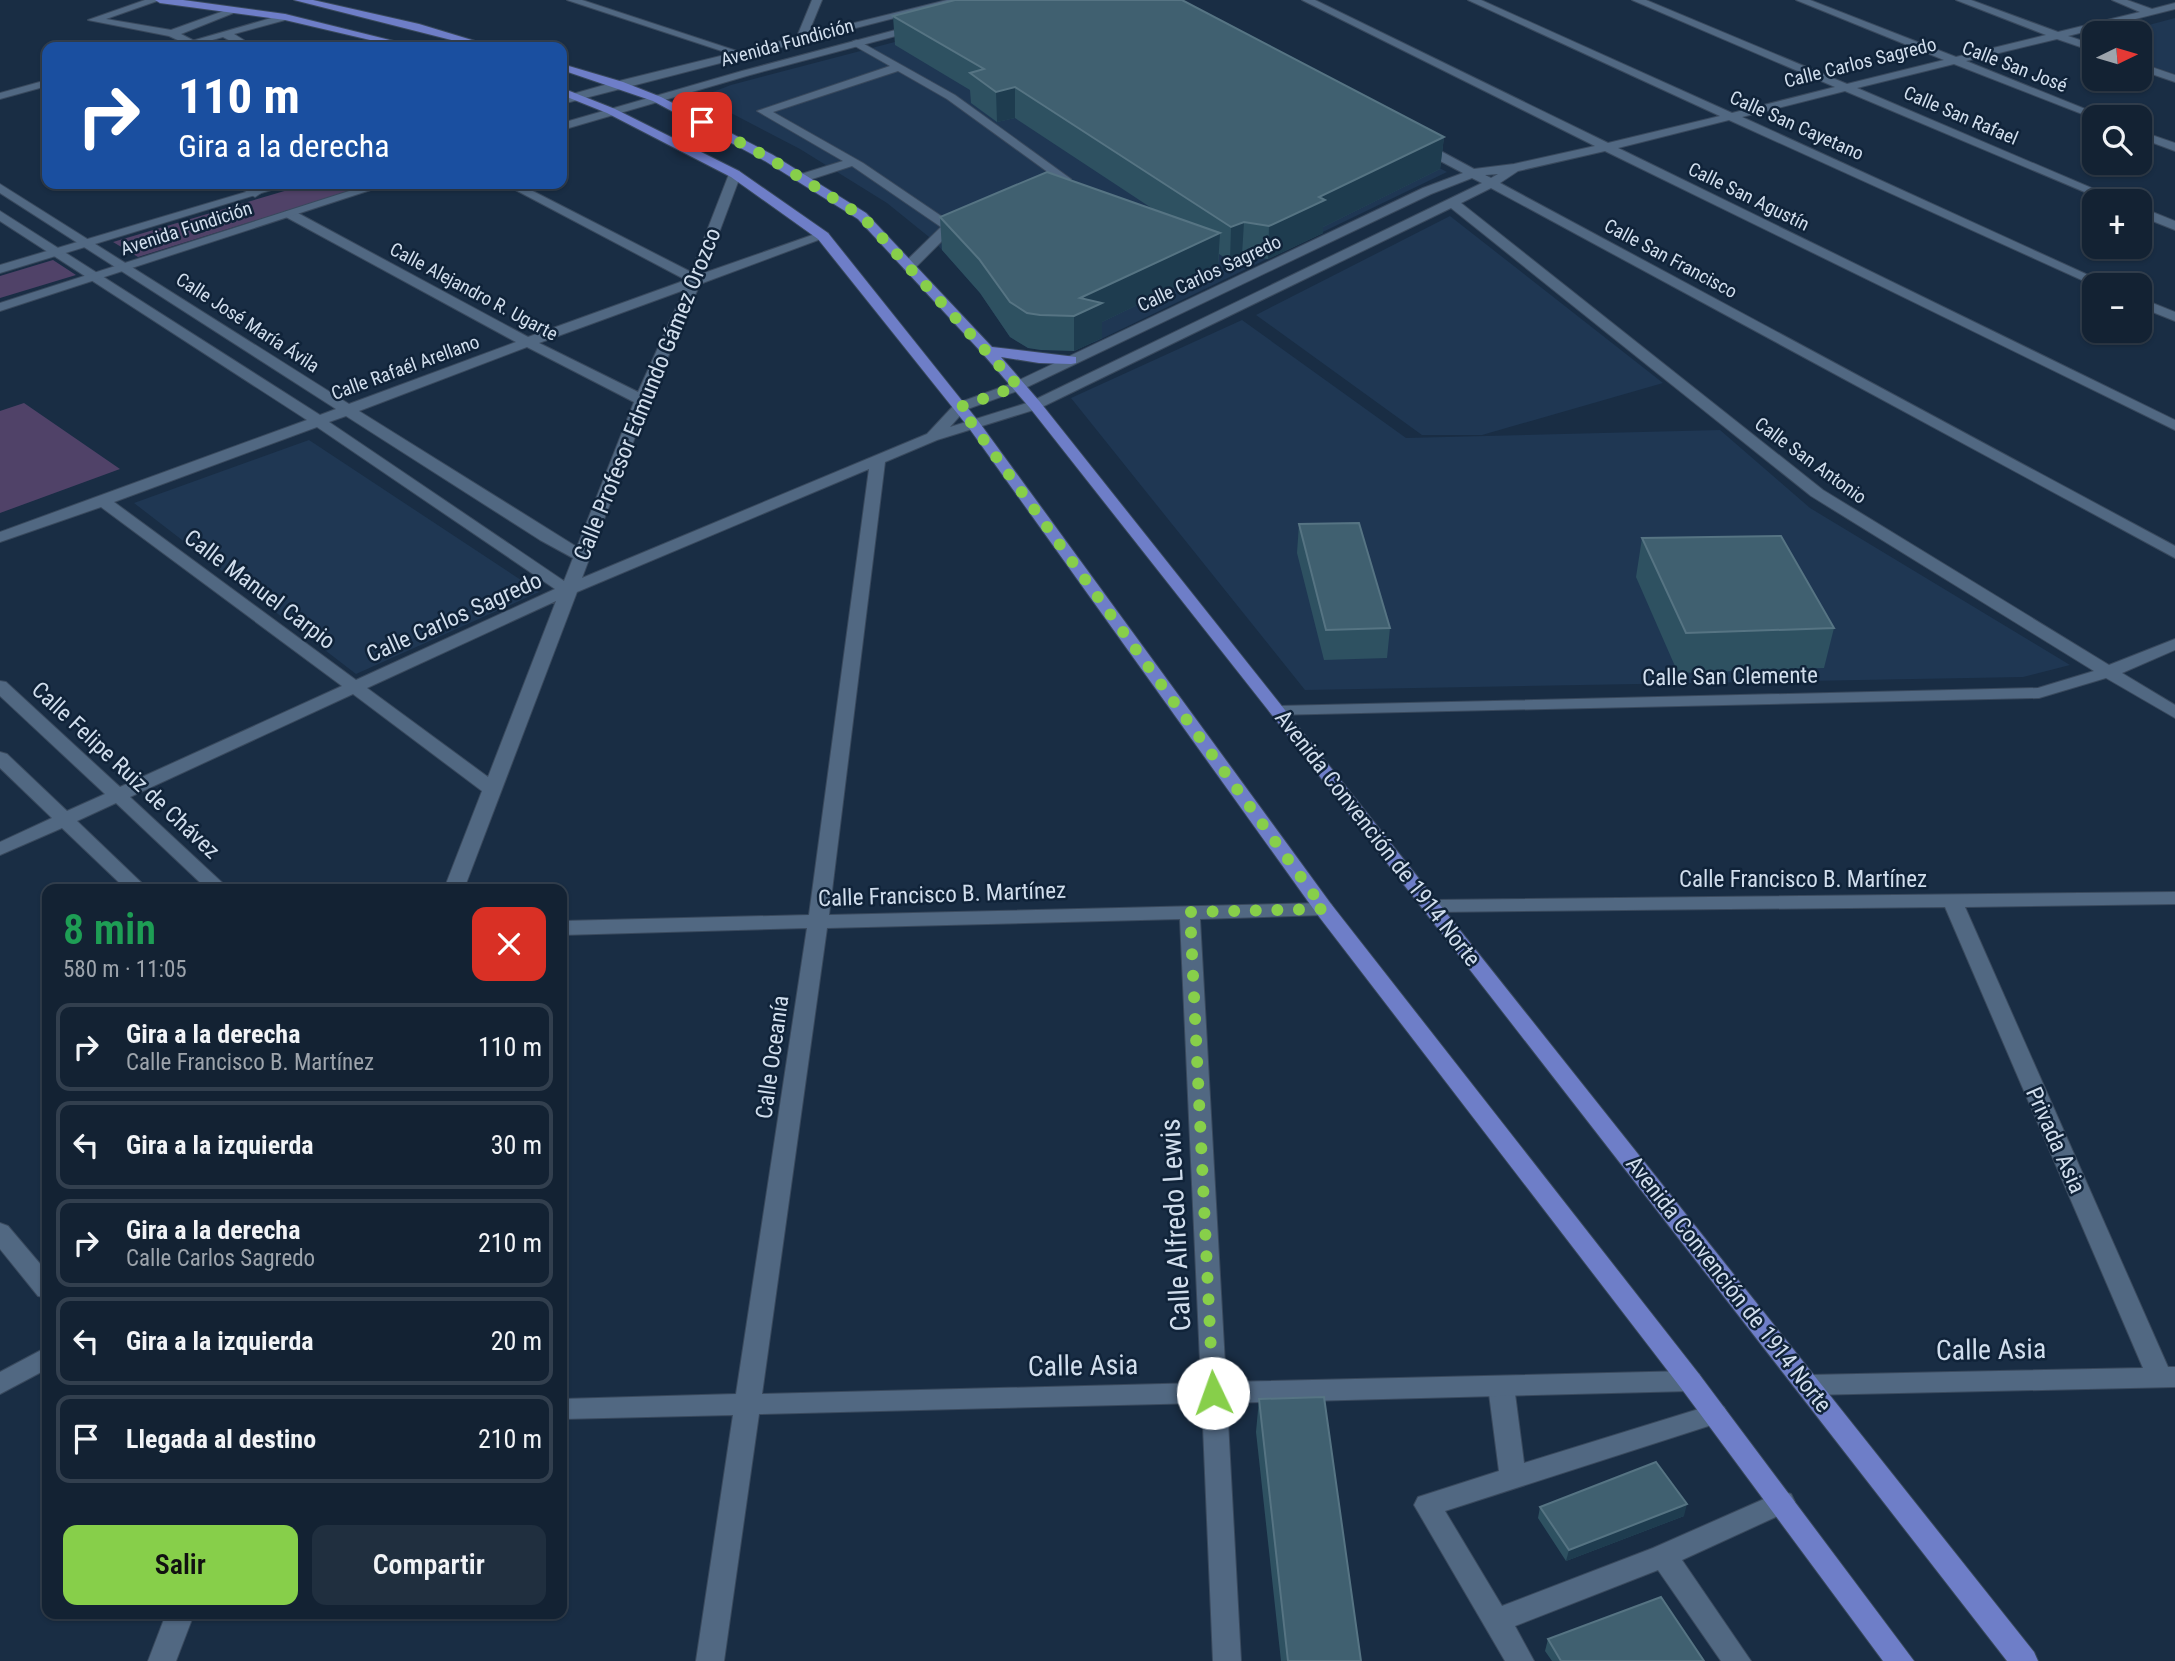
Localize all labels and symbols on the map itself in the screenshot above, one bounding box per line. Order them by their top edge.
street label: Avenida Fundición [718,14,856,71]
north arrow [2082,21,2152,91]
street label: Calle Carlos Sagredo [1782,32,1939,93]
street label: Calle San José [1959,36,2071,97]
street label: Calle San Rafael [1900,81,2021,150]
street label: Calle San Cayetano [1726,86,1867,165]
pin [672,92,732,152]
street label: Calle San Agustín [1684,157,1813,236]
street label: Avenida Fundición [118,196,255,261]
street label: Calle San Francisco [1600,214,1741,303]
street label: Calle Profesor Edmundo Gámez Orozco [568,224,727,564]
street label: Calle Carlos Sagredo [1134,230,1285,317]
street label: Calle Alejandro R. Ugarte [386,237,562,346]
street label: Calle José María Ávila [172,268,324,377]
street label: Calle Rafaél Arellano [328,330,482,405]
street label: Calle San Antonio [1750,412,1871,509]
street label: Calle Manuel Carpio [179,524,340,655]
street label: Calle Carlos Sagredo [362,567,546,668]
street label: Calle San Clemente [1642,661,1818,692]
street label: Calle Felipe Ruiz de Chávez [26,676,225,865]
street label: Avenida Convención de 1914 Norte [1269,705,1486,972]
street label: Calle Francisco B. Martínez [1679,866,1927,893]
street label: Calle Francisco B. Martínez [818,877,1066,912]
street label: Calle Oceanía [750,994,795,1121]
street label: Privada Asia [2020,1083,2091,1198]
street label: Calle Alfredo Lewis [1153,1118,1198,1332]
street label: Avenida Convención de 1914 Norte [1620,1151,1837,1418]
street label: Calle Asia [1936,1332,2047,1367]
street label: Calle Asia [1028,1348,1139,1383]
position arrow [1176,1356,1250,1430]

